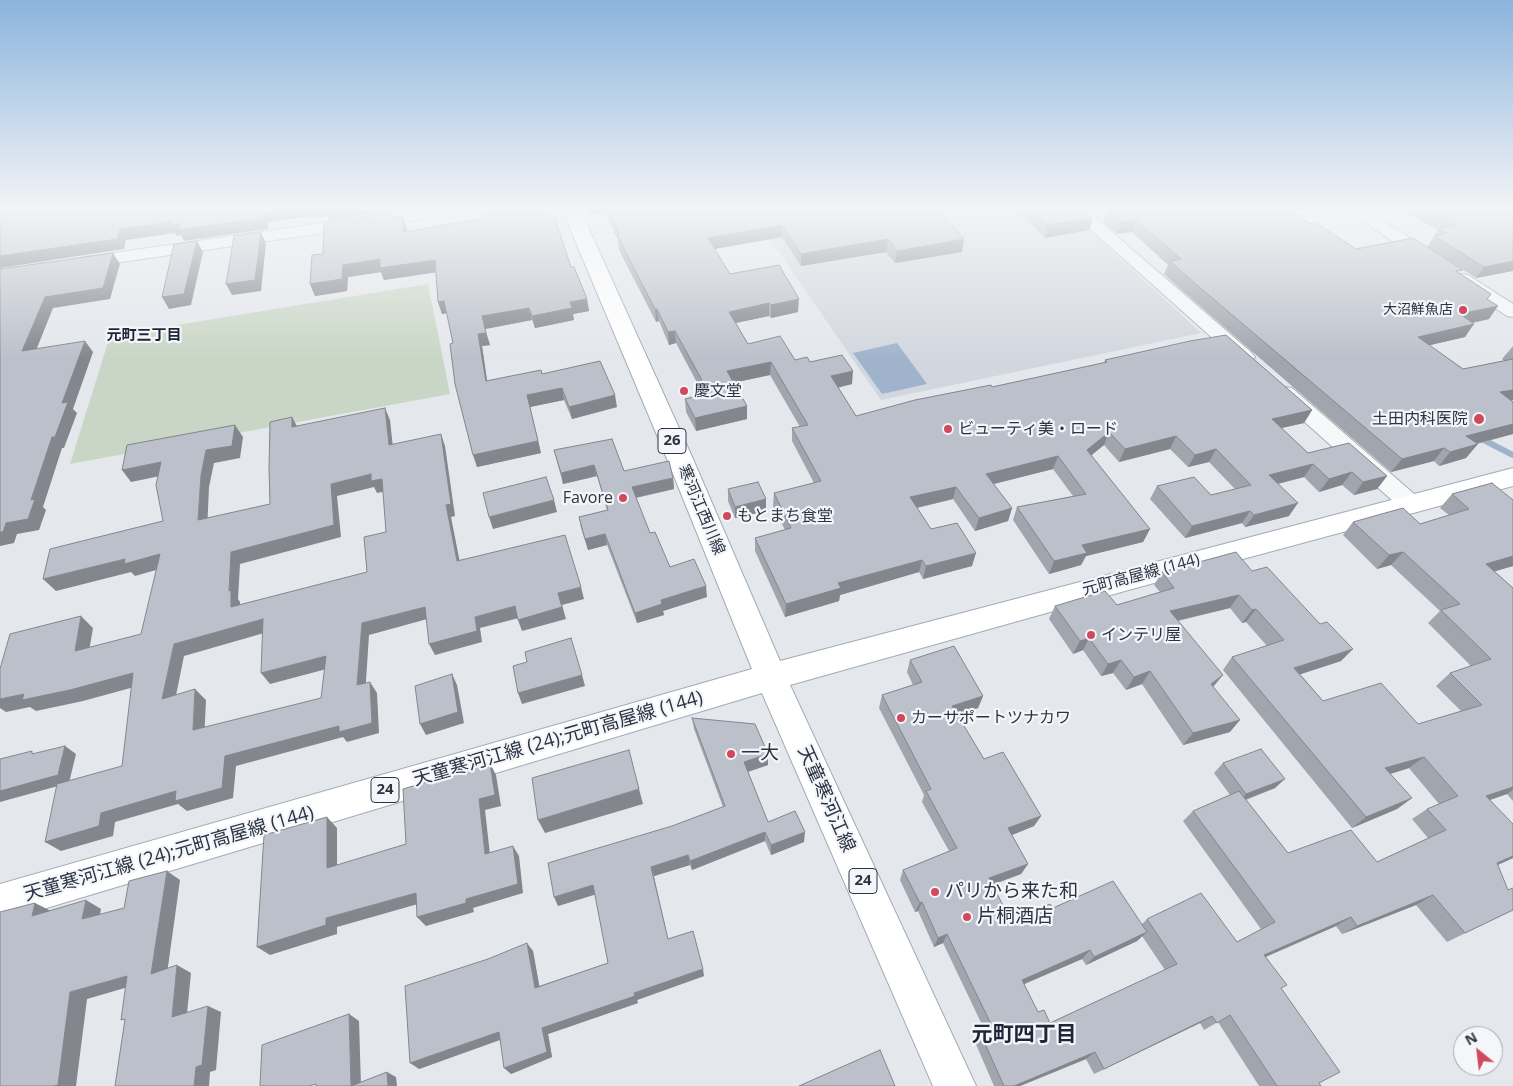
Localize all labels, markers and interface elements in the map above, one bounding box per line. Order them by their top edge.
place label: 大沼鮮魚店 [1383,302,1453,318]
marker: 大沼鮮魚店 [1457,304,1469,316]
district label: 元町三丁目 [107,327,181,345]
place label: 慶文堂 [694,381,742,401]
marker: 慶文堂 [678,385,690,397]
place label: 土田内科医院 [1372,409,1468,429]
marker: 土田内科医院 [1472,412,1486,426]
place label: ビューティ美・ロード [958,419,1118,439]
marker: ビューティ美・ロード [942,423,954,435]
road number: 26 [658,428,686,454]
street label: 寒河江西川線 [673,462,729,558]
place label: Favore [563,488,613,508]
marker: Favore [617,492,629,504]
place label: もとまち食堂 [737,506,833,526]
marker: もとまち食堂 [721,510,733,522]
street label: 元町高屋線 (144) [1080,550,1202,600]
place label: インテリ屋 [1101,625,1181,645]
marker: インテリ屋 [1085,629,1097,641]
street label: 天童寒河江線 (24);元町高屋線 (144) [410,687,706,791]
place label: カーサポートツナカワ [911,708,1071,728]
marker: カーサポートツナカワ [895,712,907,724]
street label: 天童寒河江線 [792,742,860,856]
place label: 一大 [741,743,779,765]
marker: 一大 [725,748,737,760]
road number: 24 [371,778,399,802]
street label: 天童寒河江線 (24);元町高屋線 (144) [21,802,317,906]
road number: 24 [849,868,877,894]
place label: パリから来た和 [945,881,1078,903]
marker: パリから来た和 [929,886,941,898]
place label: 片桐酒店 [977,906,1053,928]
marker: 片桐酒店 [961,911,973,923]
district label: 元町四丁目 [972,1022,1076,1048]
north arrow [1453,1026,1503,1076]
text: N [1461,1027,1481,1049]

